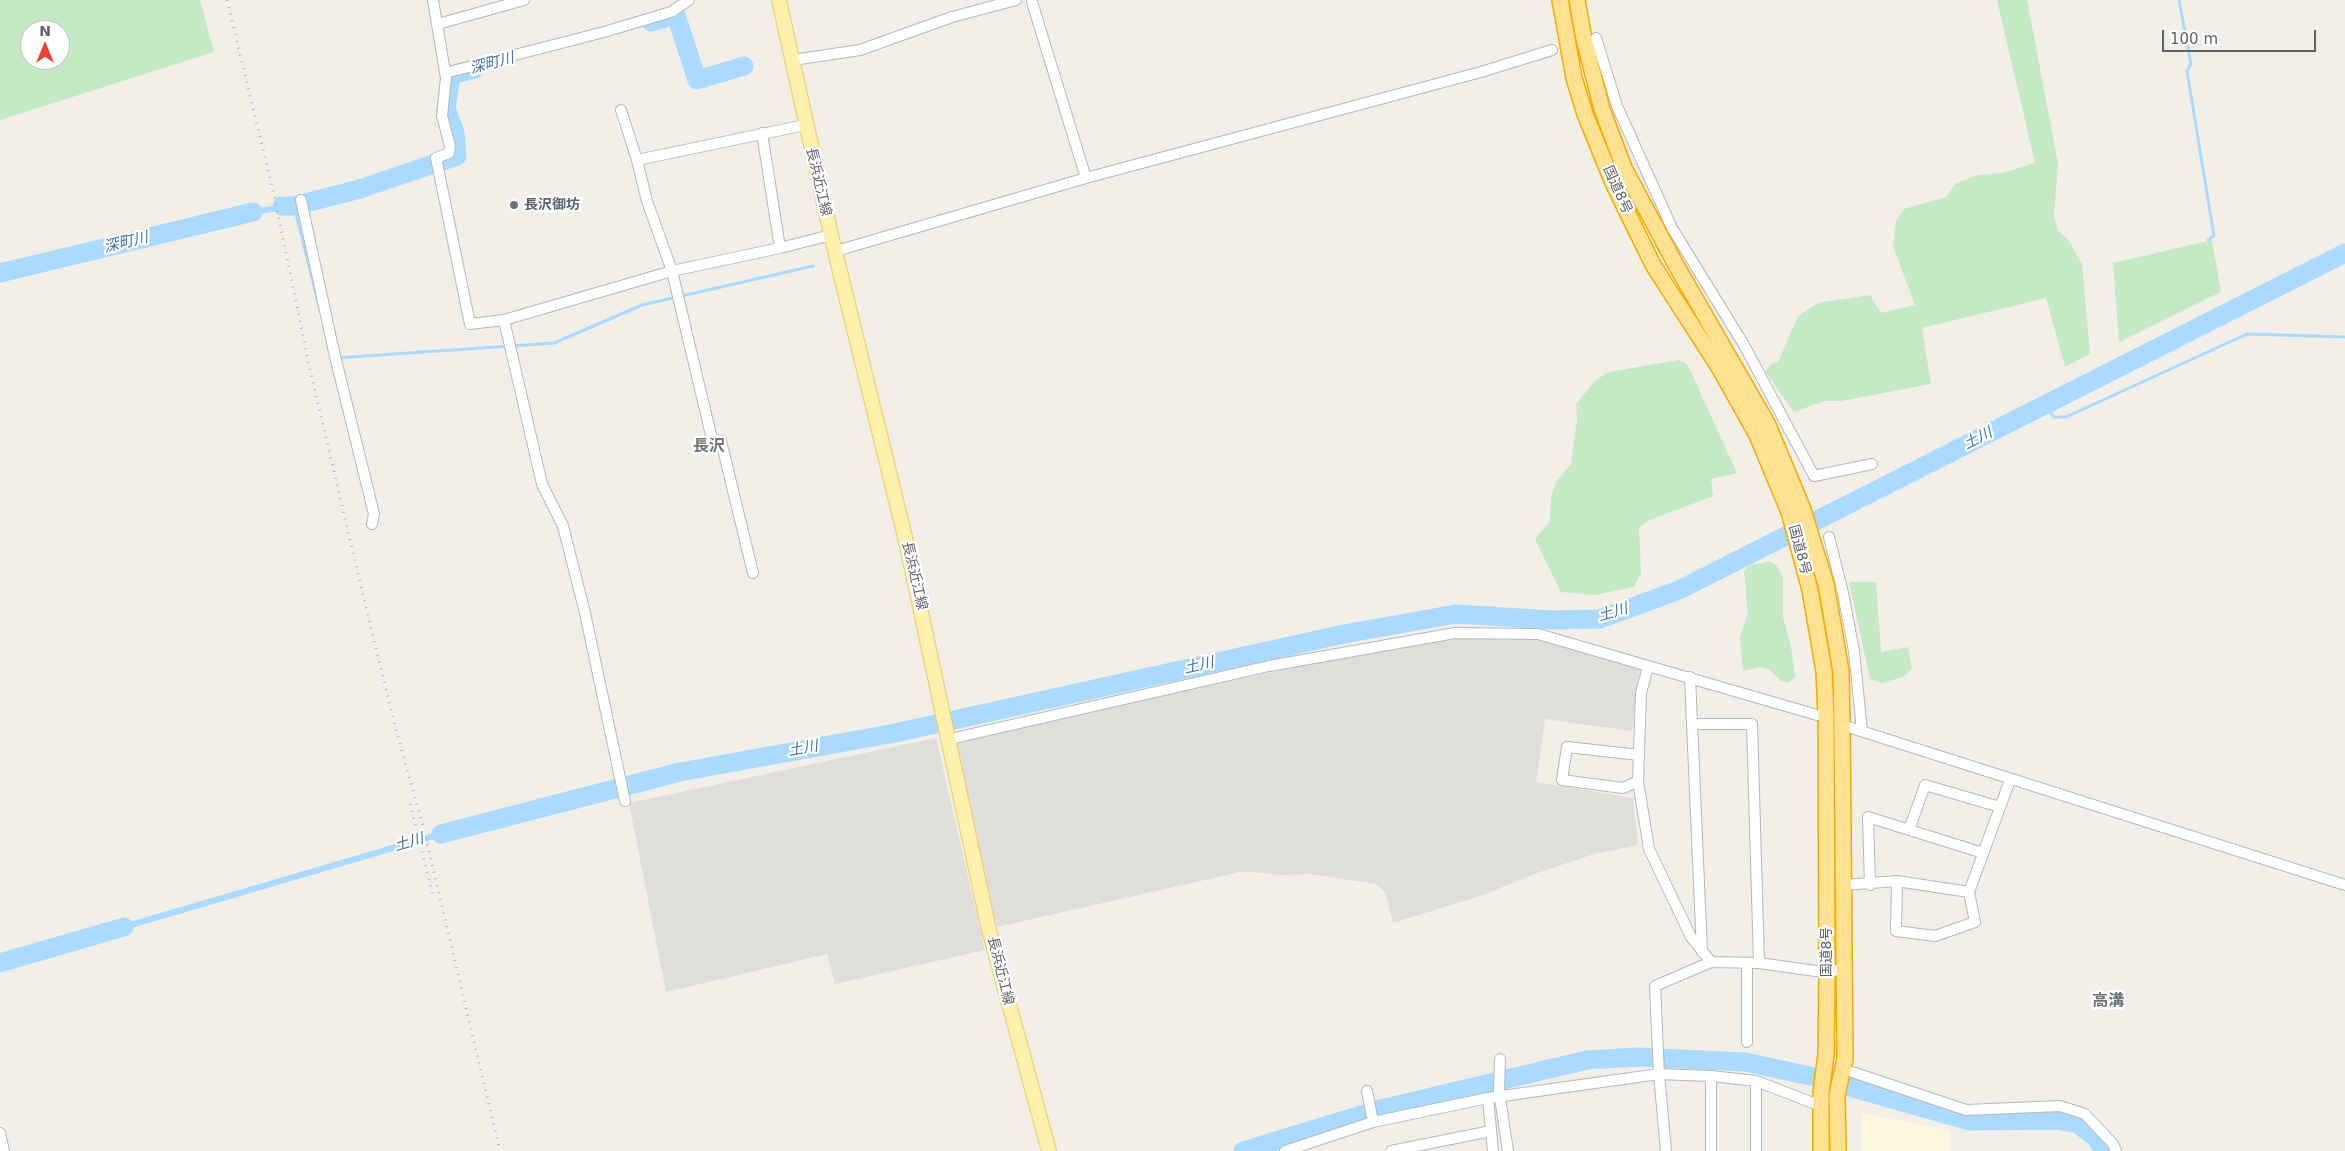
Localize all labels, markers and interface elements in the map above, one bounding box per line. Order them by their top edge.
north arrow [20,20,70,70]
scale bar [2165,20,2319,52]
text: N [39,23,51,39]
text: 100 m [2170,30,2218,48]
water label: 深町川 [468,49,516,79]
street label: 長浜近江線 [802,146,834,218]
street label: 国道8号 [1599,163,1635,217]
place label: 長沢御坊 [524,197,580,213]
marker: 長沢御坊 [508,199,520,211]
water label: 深町川 [102,229,150,257]
water label: 土川 [1961,424,1995,454]
district label: 長沢 [693,437,725,457]
street label: 国道8号 [1784,523,1814,577]
street label: 長浜近江線 [898,540,930,612]
water label: 土川 [1596,600,1630,626]
water label: 土川 [1182,654,1216,678]
water label: 土川 [787,738,819,760]
water label: 土川 [392,830,426,856]
street label: 国道8号 [1819,927,1835,977]
street label: 長浜近江線 [983,935,1017,1007]
district label: 高溝 [2092,992,2124,1012]

